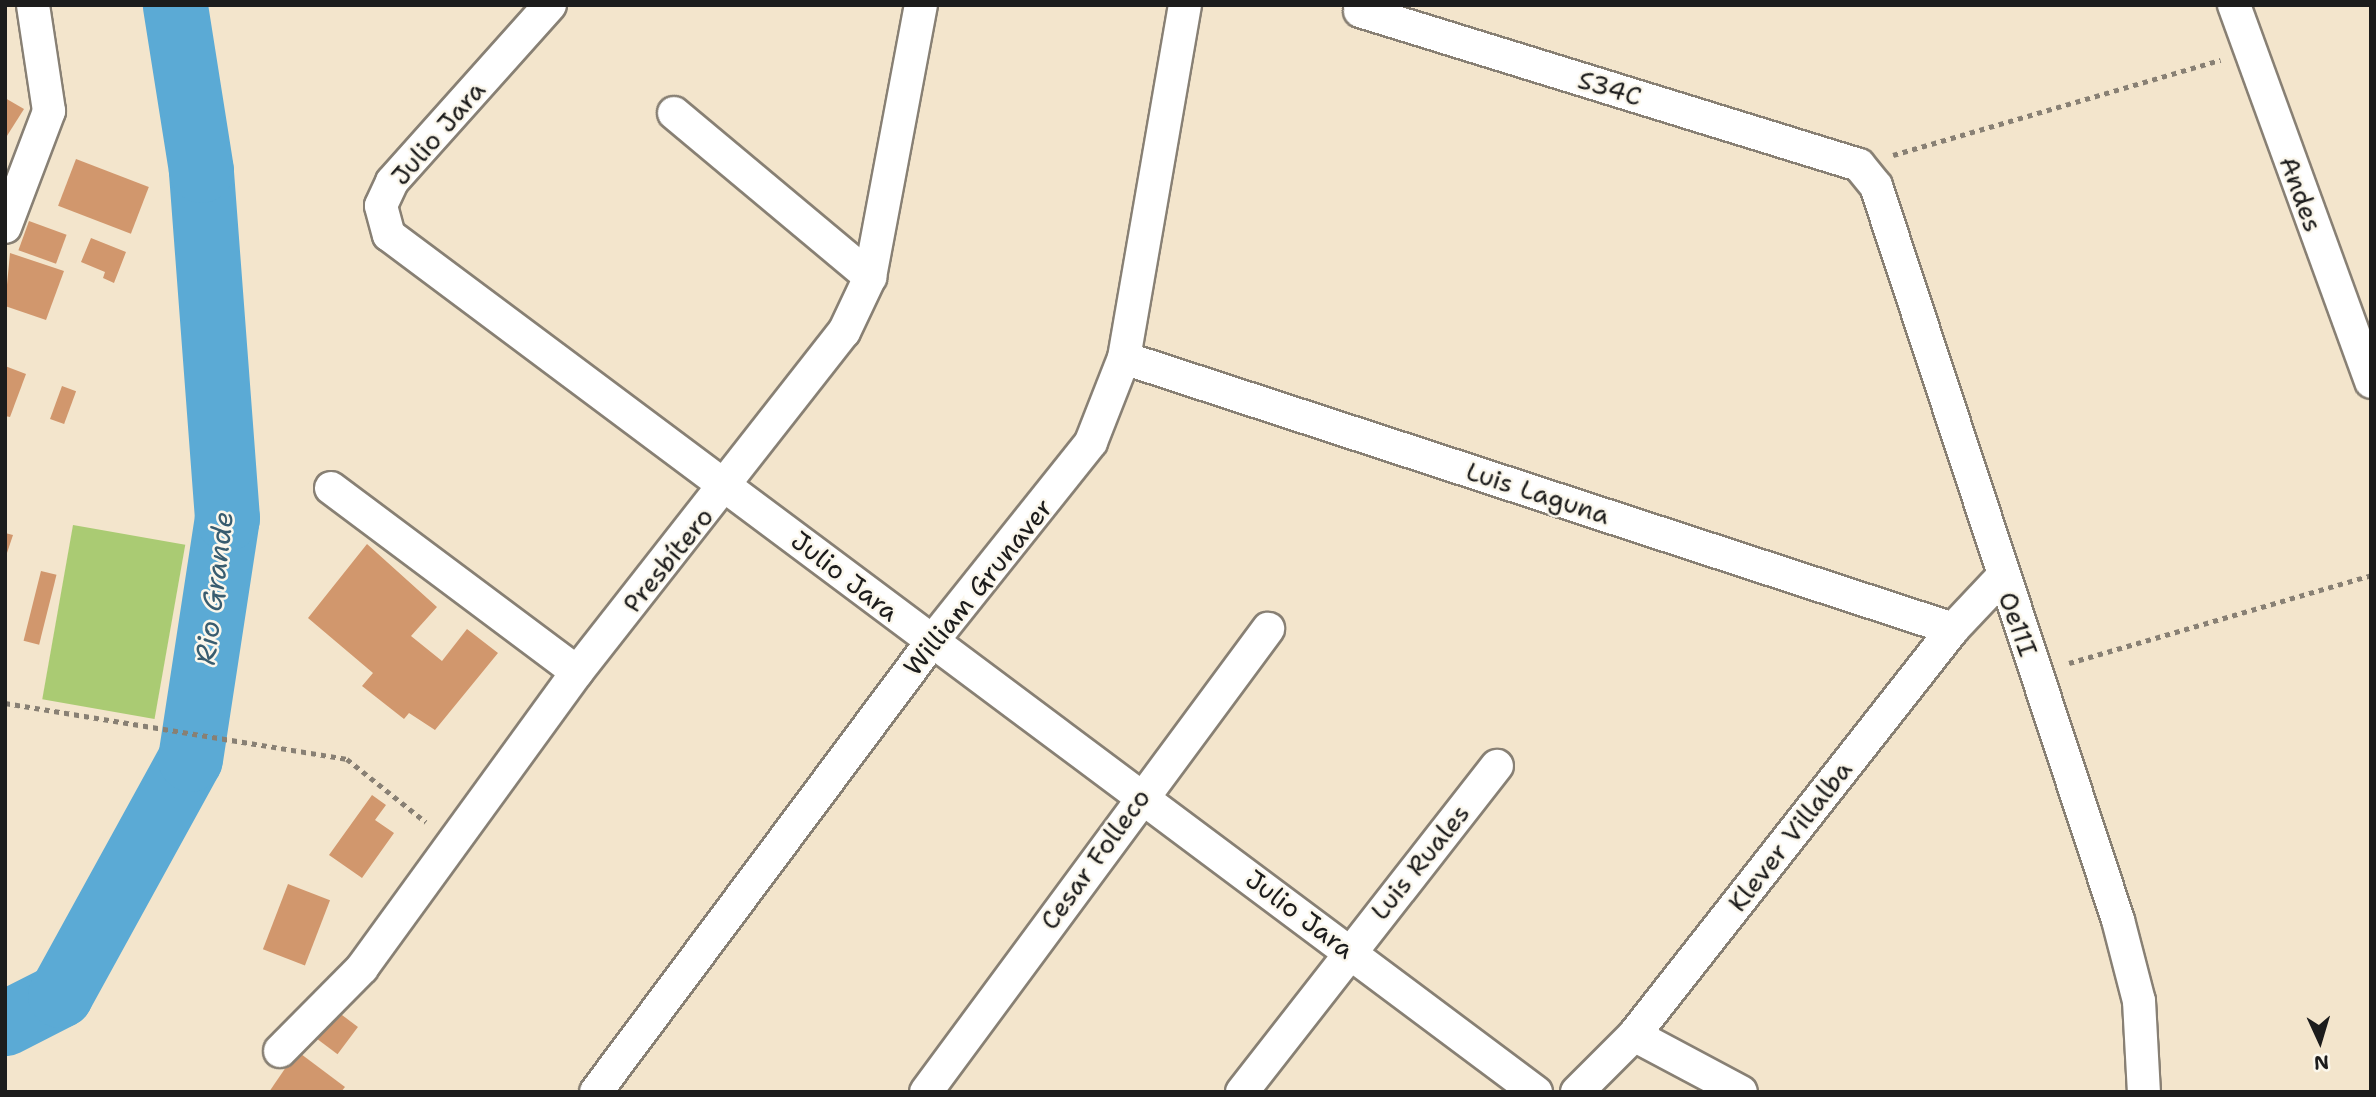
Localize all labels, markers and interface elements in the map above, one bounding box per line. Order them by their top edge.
street label: S34C [1574,64,1646,112]
street label: Julio Jara [384,75,492,191]
street label: Andes [2273,152,2329,236]
street label: Luis Laguna [1462,455,1614,531]
street label: William Grunaver [897,492,1059,682]
street label: Presbítero [616,501,720,619]
water label: Rio Grande [188,509,240,667]
street label: Julio Jara [785,524,905,628]
street label: Oe11I [1992,587,2044,661]
street label: Klever Villalba [1721,754,1859,918]
street label: Cesar Folleco [1033,782,1157,936]
street label: Luis Ruales [1364,798,1476,926]
street label: Julio Jara [1240,863,1360,965]
north arrow [2285,1006,2355,1076]
text: N [2313,1049,2330,1075]

